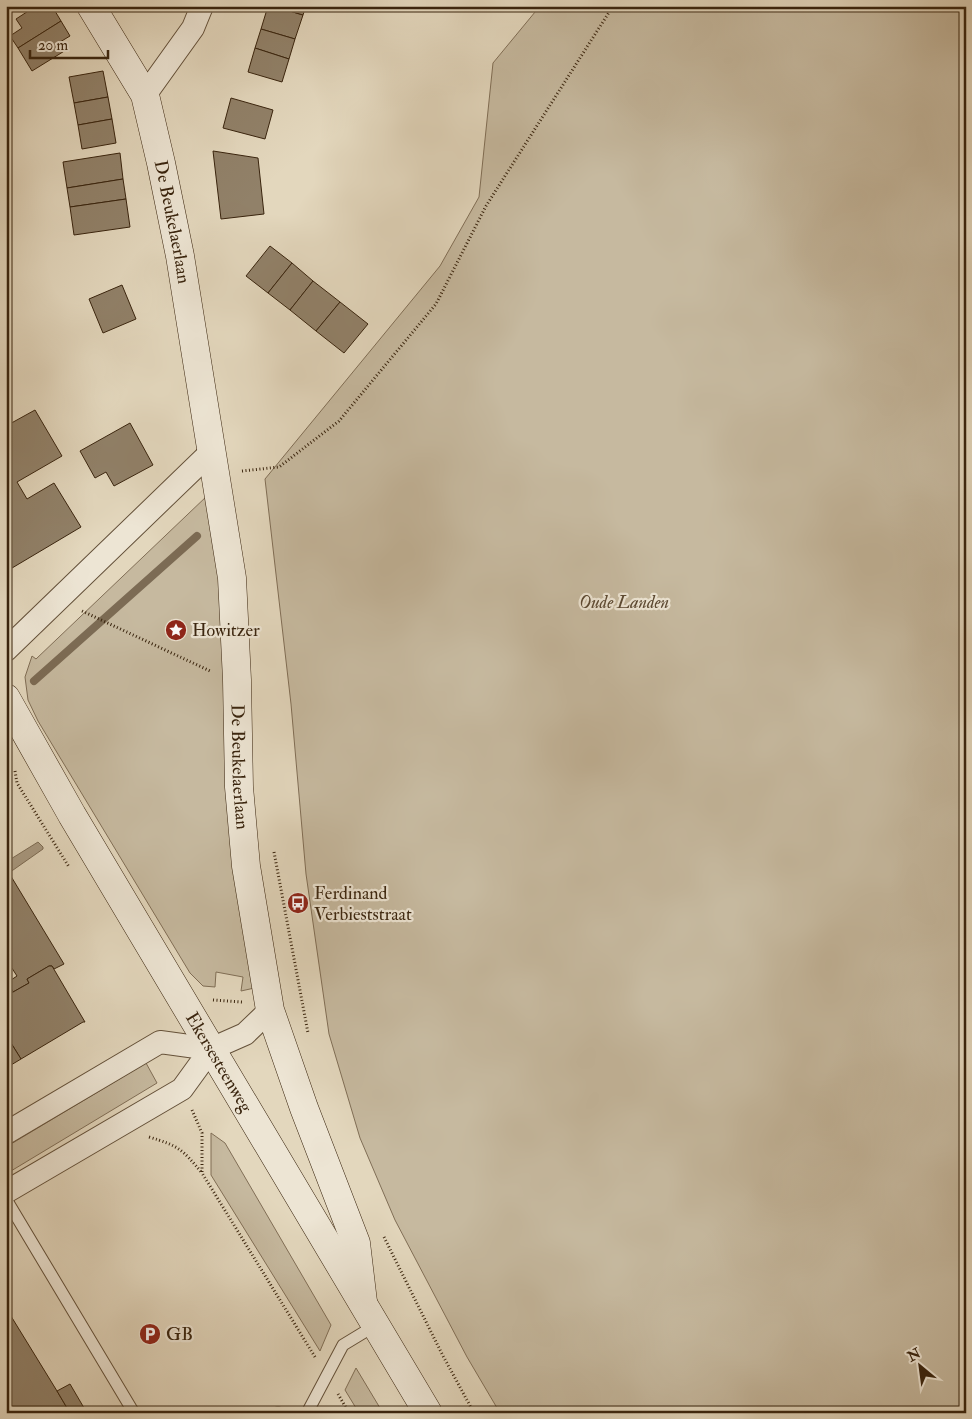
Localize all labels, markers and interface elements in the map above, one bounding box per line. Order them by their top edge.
scale bar [30,28,108,60]
text: 20 m [38,36,68,55]
street label: De Beukelaerlaan [149,158,196,285]
park label: Oude Landen [579,591,669,614]
place icon: Howitzer [164,618,188,642]
place label: Howitzer [192,619,260,642]
street label: De Beukelaerlaan [226,704,254,830]
place label: Ferdinand Verbieststraat [314,882,412,926]
bus stop icon: Ferdinand Verbieststraat [286,891,310,915]
street label: Ekersesteenweg [180,1008,258,1117]
parking icon: GB [138,1322,162,1346]
place label: GB [166,1323,193,1346]
north arrow [894,1342,944,1392]
text: N [903,1344,924,1366]

